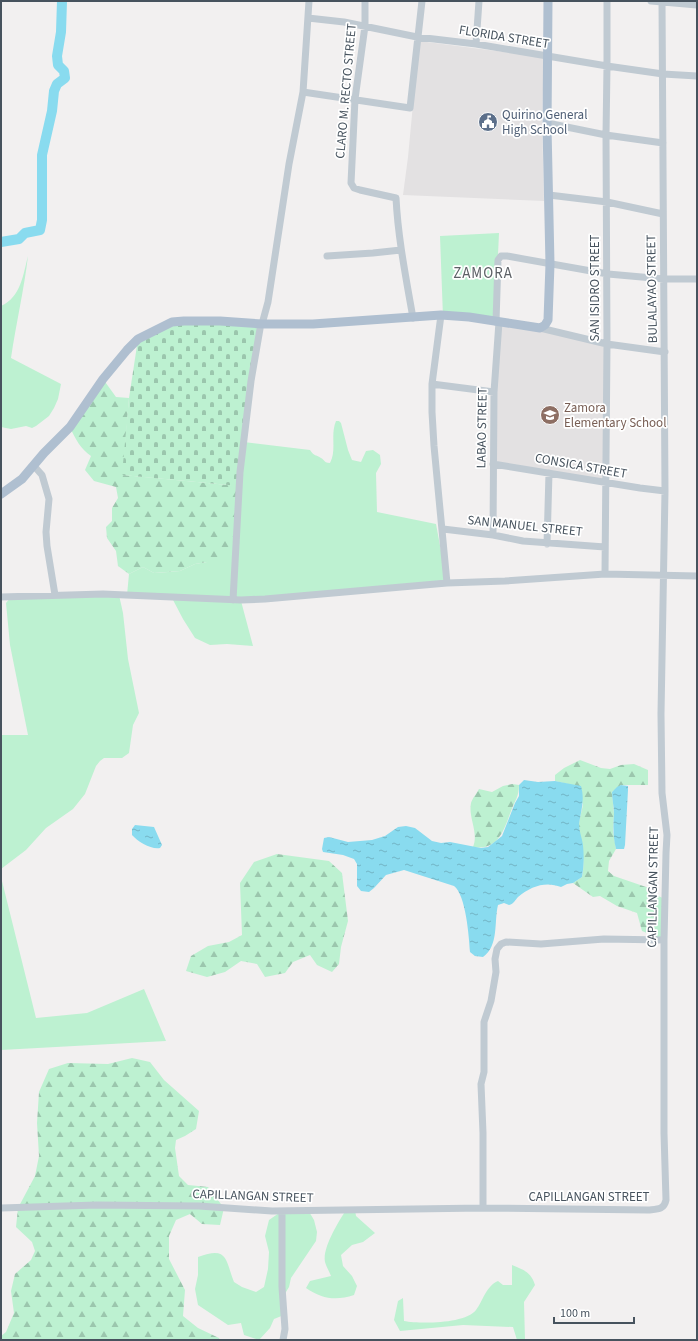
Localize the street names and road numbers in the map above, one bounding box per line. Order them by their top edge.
street label: FLORIDA STREET [458,21,550,53]
street label: CLARO M. RECTO STREET [331,23,361,159]
street label: SAN ISIDRO STREET [586,234,604,342]
street label: BULALAYAO STREET [642,235,662,343]
street label: LABAO STREET [472,387,492,469]
street label: CONSICA STREET [534,449,629,483]
street label: SAN MANUEL STREET [466,511,584,541]
street label: CAPILLANGAN STREET [643,826,663,948]
street label: CAPILLANGAN STREET [192,1185,314,1207]
street label: CAPILLANGAN STREET [528,1188,650,1206]

